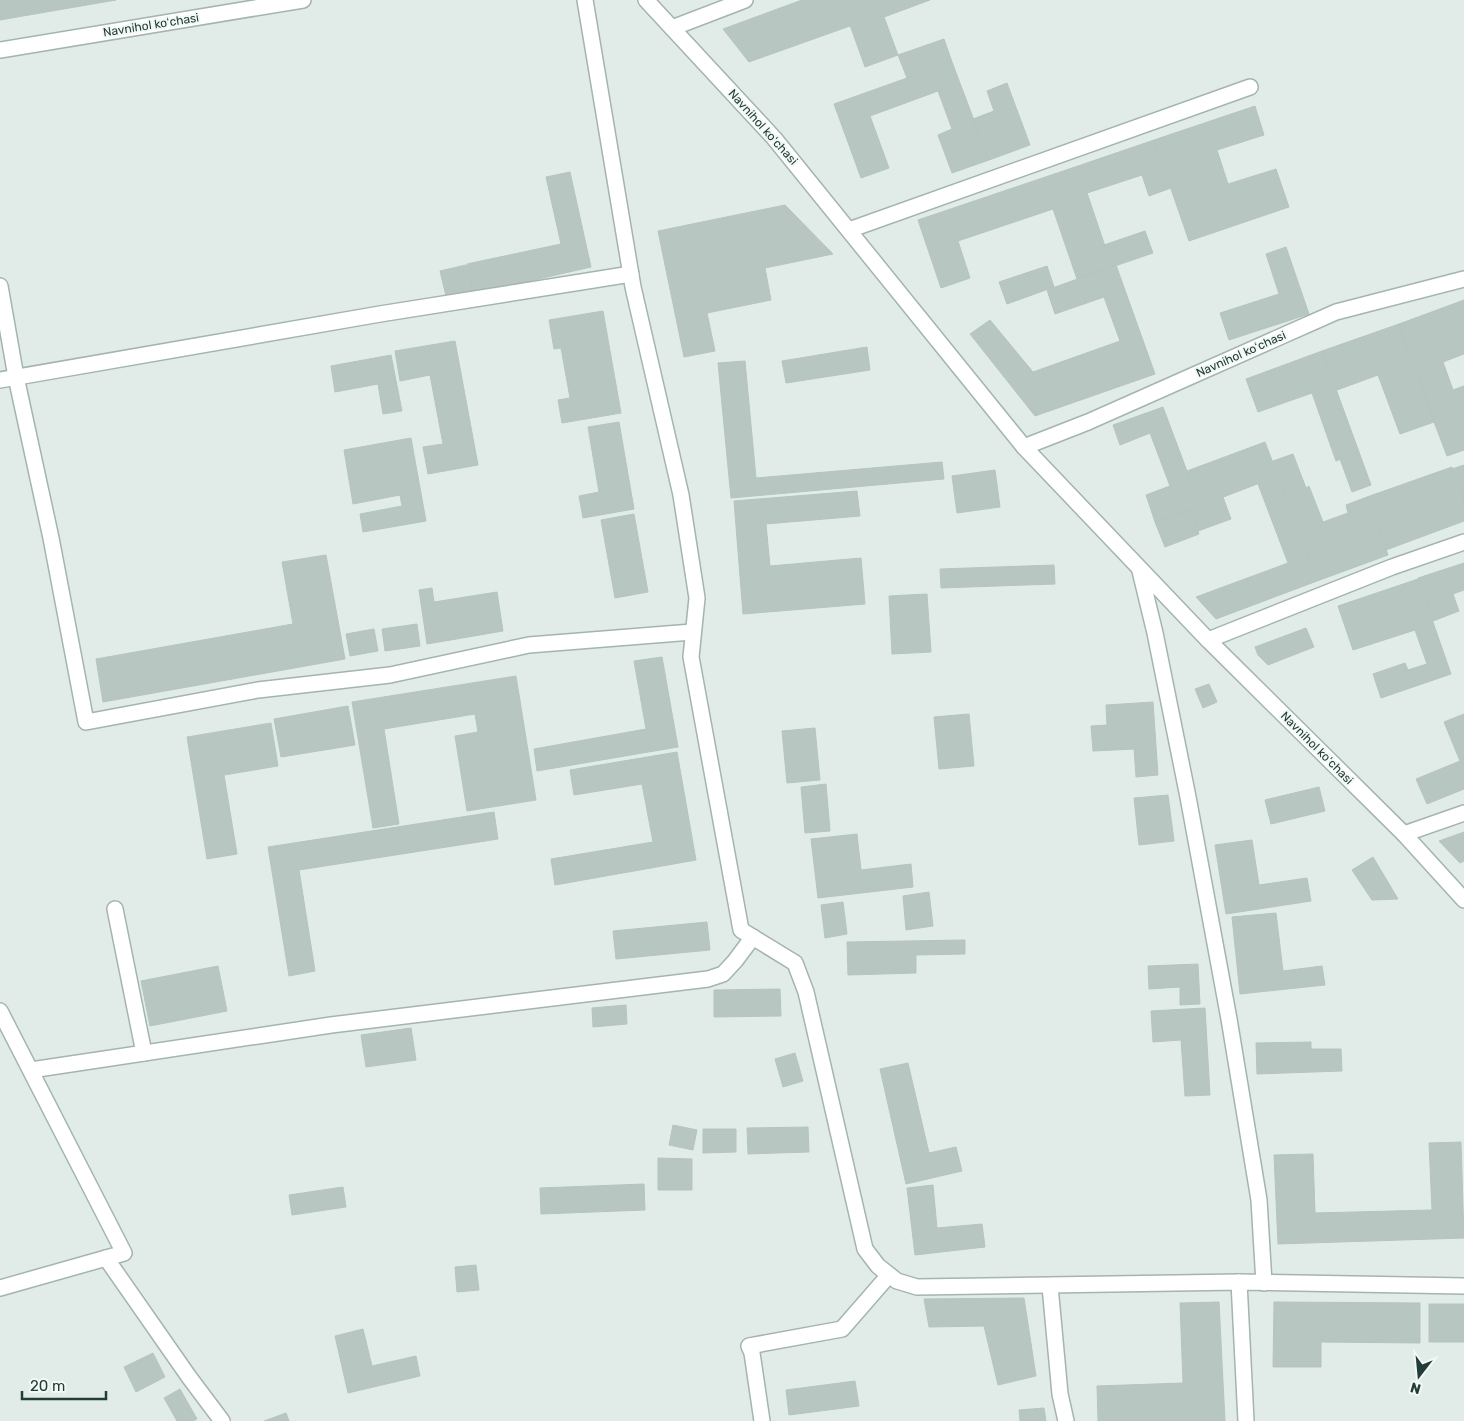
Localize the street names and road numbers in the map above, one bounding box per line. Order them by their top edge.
street label: Navnihol koʻchasi [102,11,200,39]
street label: Navnihol koʻchasi [725,86,801,168]
street label: Navnihol koʻchasi [1194,328,1288,380]
street label: Navnihol koʻchasi [1278,709,1356,787]

